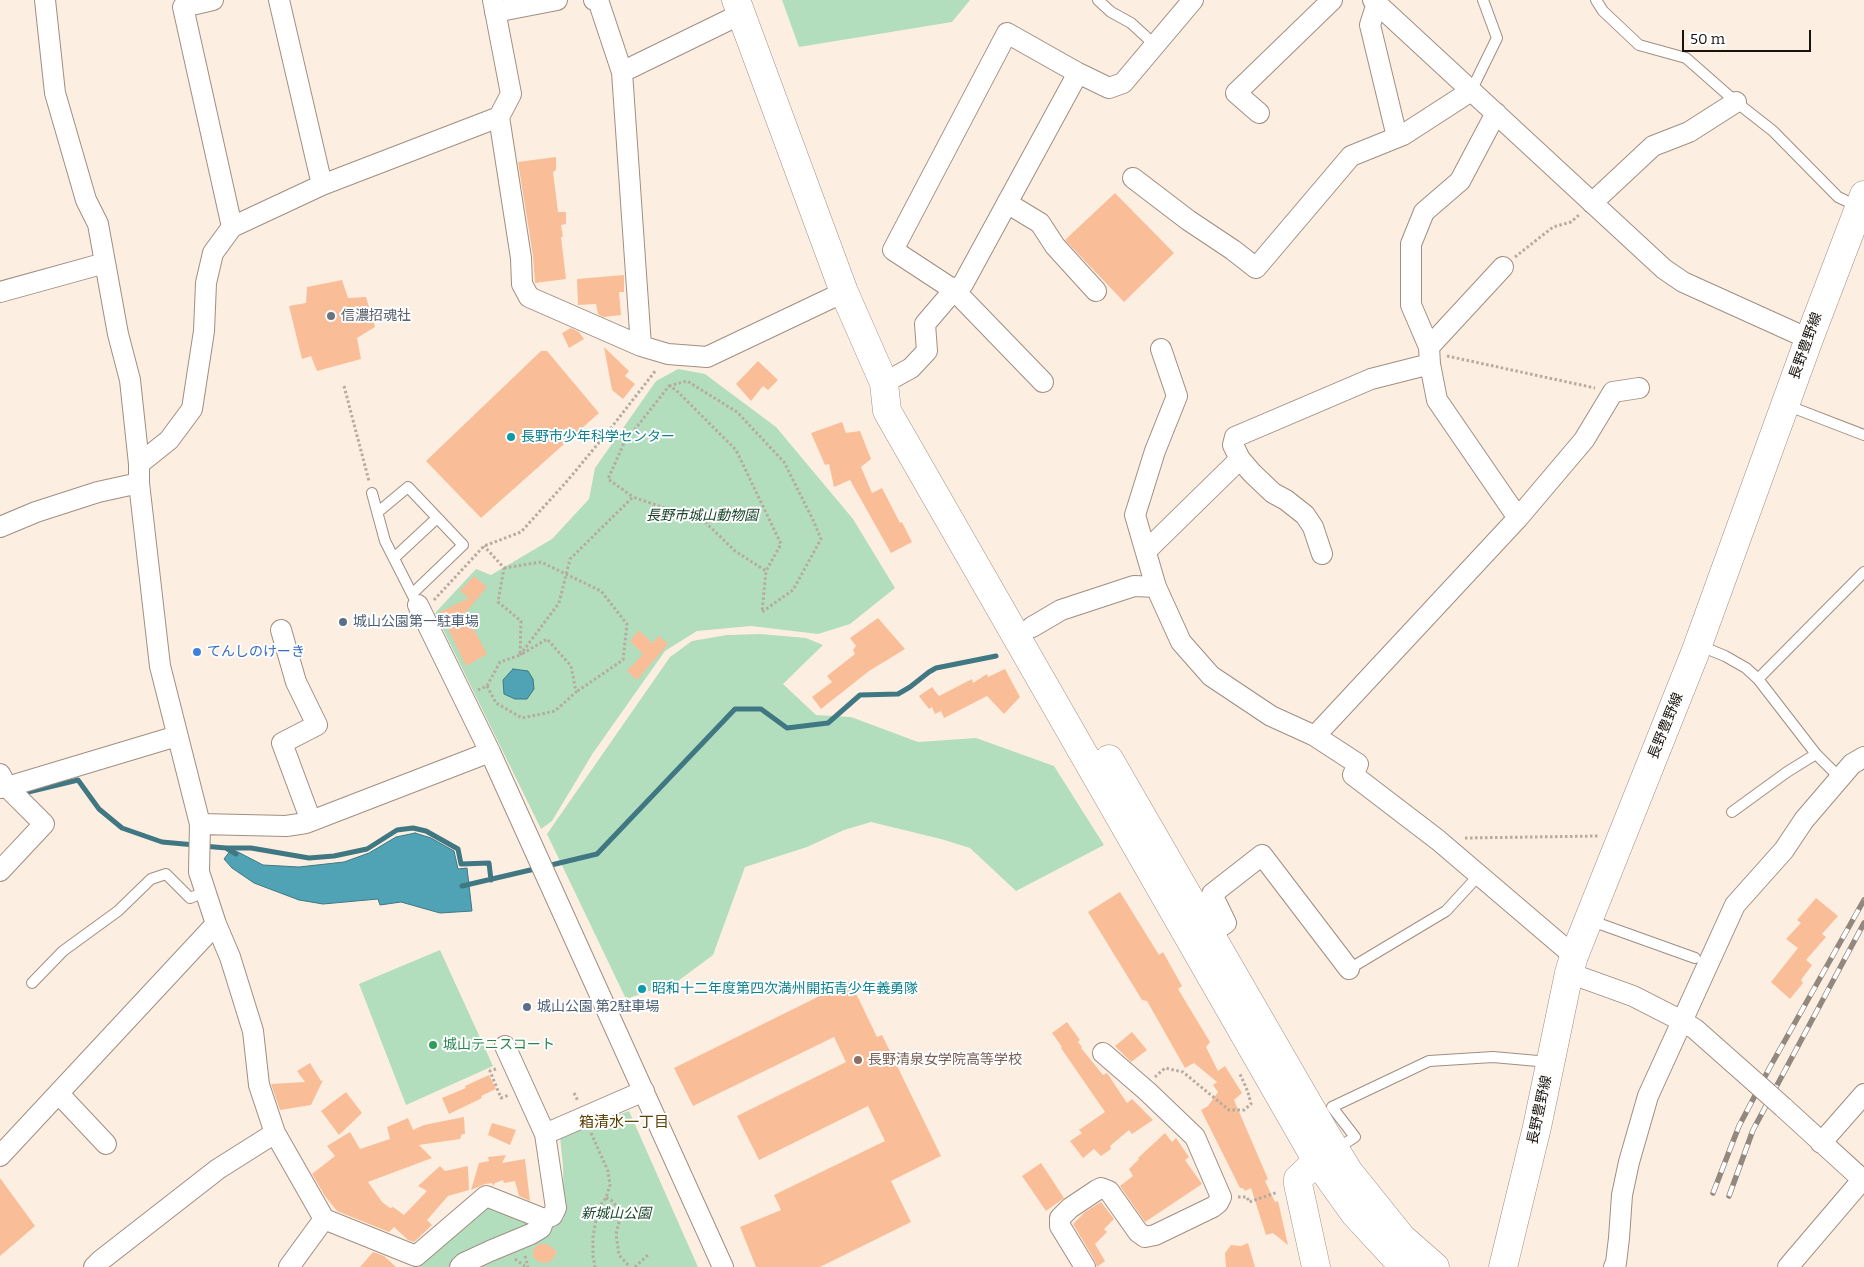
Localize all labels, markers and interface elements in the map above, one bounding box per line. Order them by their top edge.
scale bar [1684,20,1813,52]
text: 50 m [1690,30,1725,48]
place label: 信濃招魂社 [341,308,411,324]
marker: 信濃招魂社 [325,310,337,322]
street label: 長野豊野線 [1786,310,1826,382]
place label: 長野市少年科学センター [521,429,675,445]
marker: 長野市少年科学センター [505,431,517,443]
park label: 長野市城山動物園 [646,508,758,524]
place label: 城山公園第一駐車場 [353,614,479,630]
marker: 城山公園第一駐車場 [337,616,349,628]
place label: てんしのけーき [207,644,305,660]
marker: てんしのけーき [191,646,203,658]
street label: 長野豊野線 [1645,690,1687,762]
place label: 昭和十二年度第四次満州開拓青少年義勇隊 [652,981,918,997]
marker: 昭和十二年度第四次満州開拓青少年義勇隊 [636,983,648,995]
place label: 城山公園 第2駐車場 [537,999,659,1015]
marker: 城山公園 第2駐車場 [521,1001,533,1013]
place label: 城山テニスコート [443,1037,555,1053]
marker: 城山テニスコート [427,1039,439,1051]
place label: 長野清泉女学院高等学校 [868,1052,1022,1068]
marker: 長野清泉女学院高等学校 [852,1054,864,1066]
street label: 長野豊野線 [1525,1074,1555,1146]
district label: 箱清水一丁目 [579,1114,669,1132]
park label: 新城山公園 [581,1206,651,1222]

